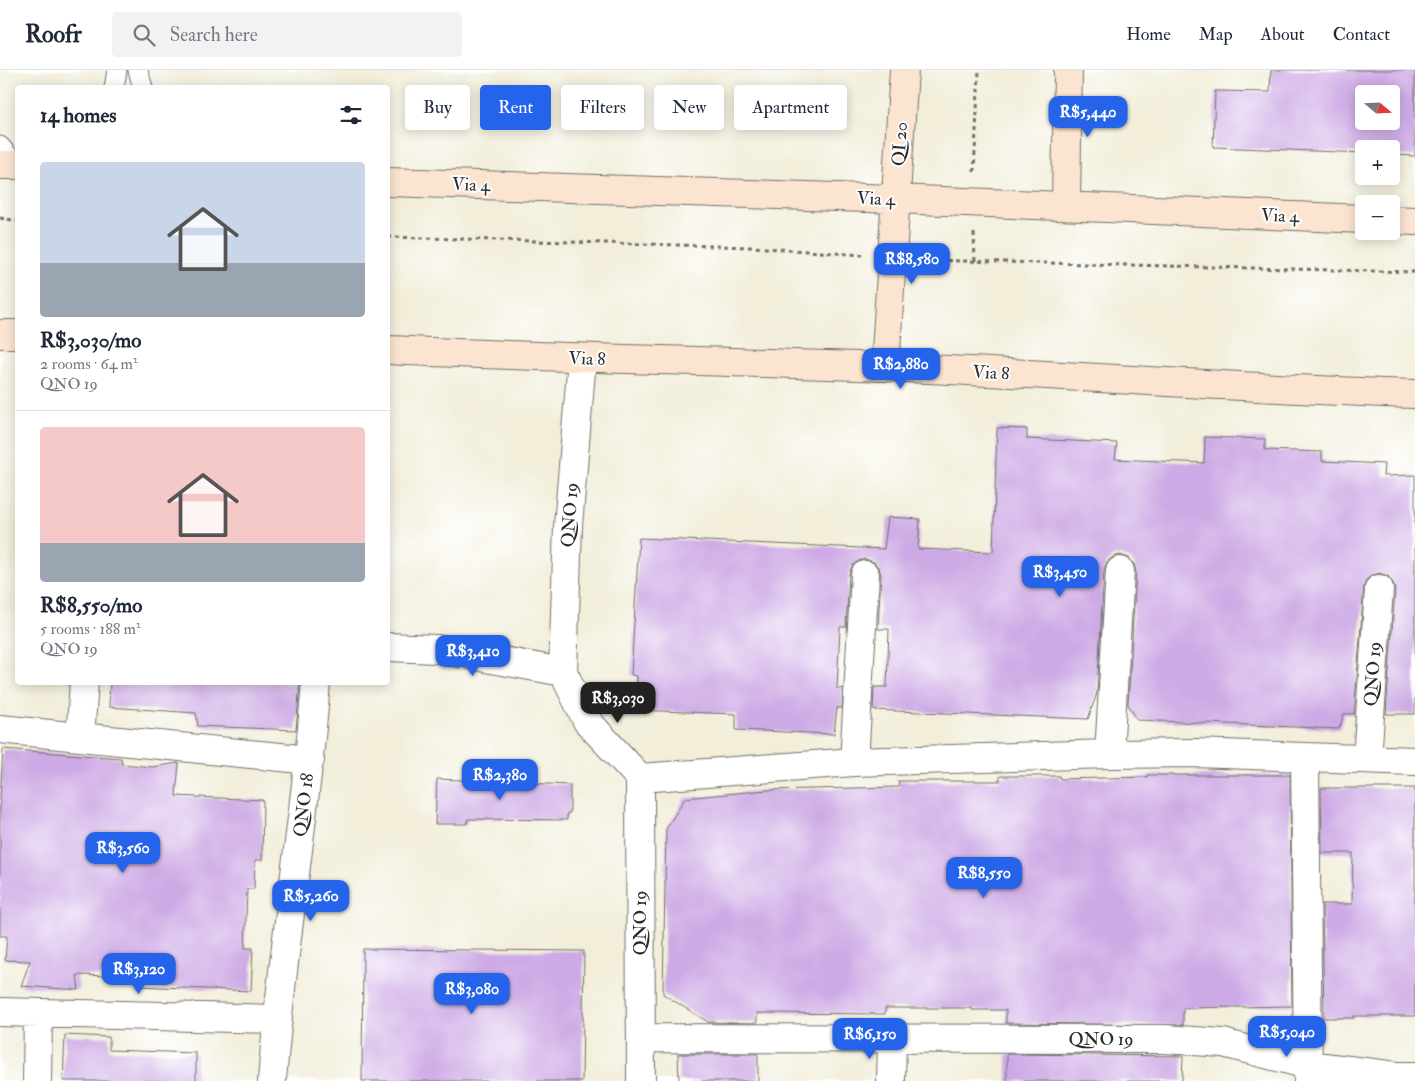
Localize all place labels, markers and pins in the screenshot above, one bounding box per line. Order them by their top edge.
pin: R$5,440 [1042,96,1134,138]
pin: R$8,580 [866,242,958,285]
pin: R$2,880 [855,348,947,390]
pin: R$3,450 [1014,556,1106,598]
pin: R$3,410 [427,634,519,677]
pin: R$3,030 [572,682,664,724]
pin: R$2,380 [454,758,546,801]
pin: R$3,560 [77,832,169,874]
pin: R$8,550 [938,856,1030,899]
pin: R$5,260 [265,880,357,922]
pin: R$3,120 [93,952,185,995]
pin: R$3,080 [426,972,518,1015]
pin: R$5,040 [1241,1016,1333,1058]
pin: R$6,150 [824,1018,916,1060]

